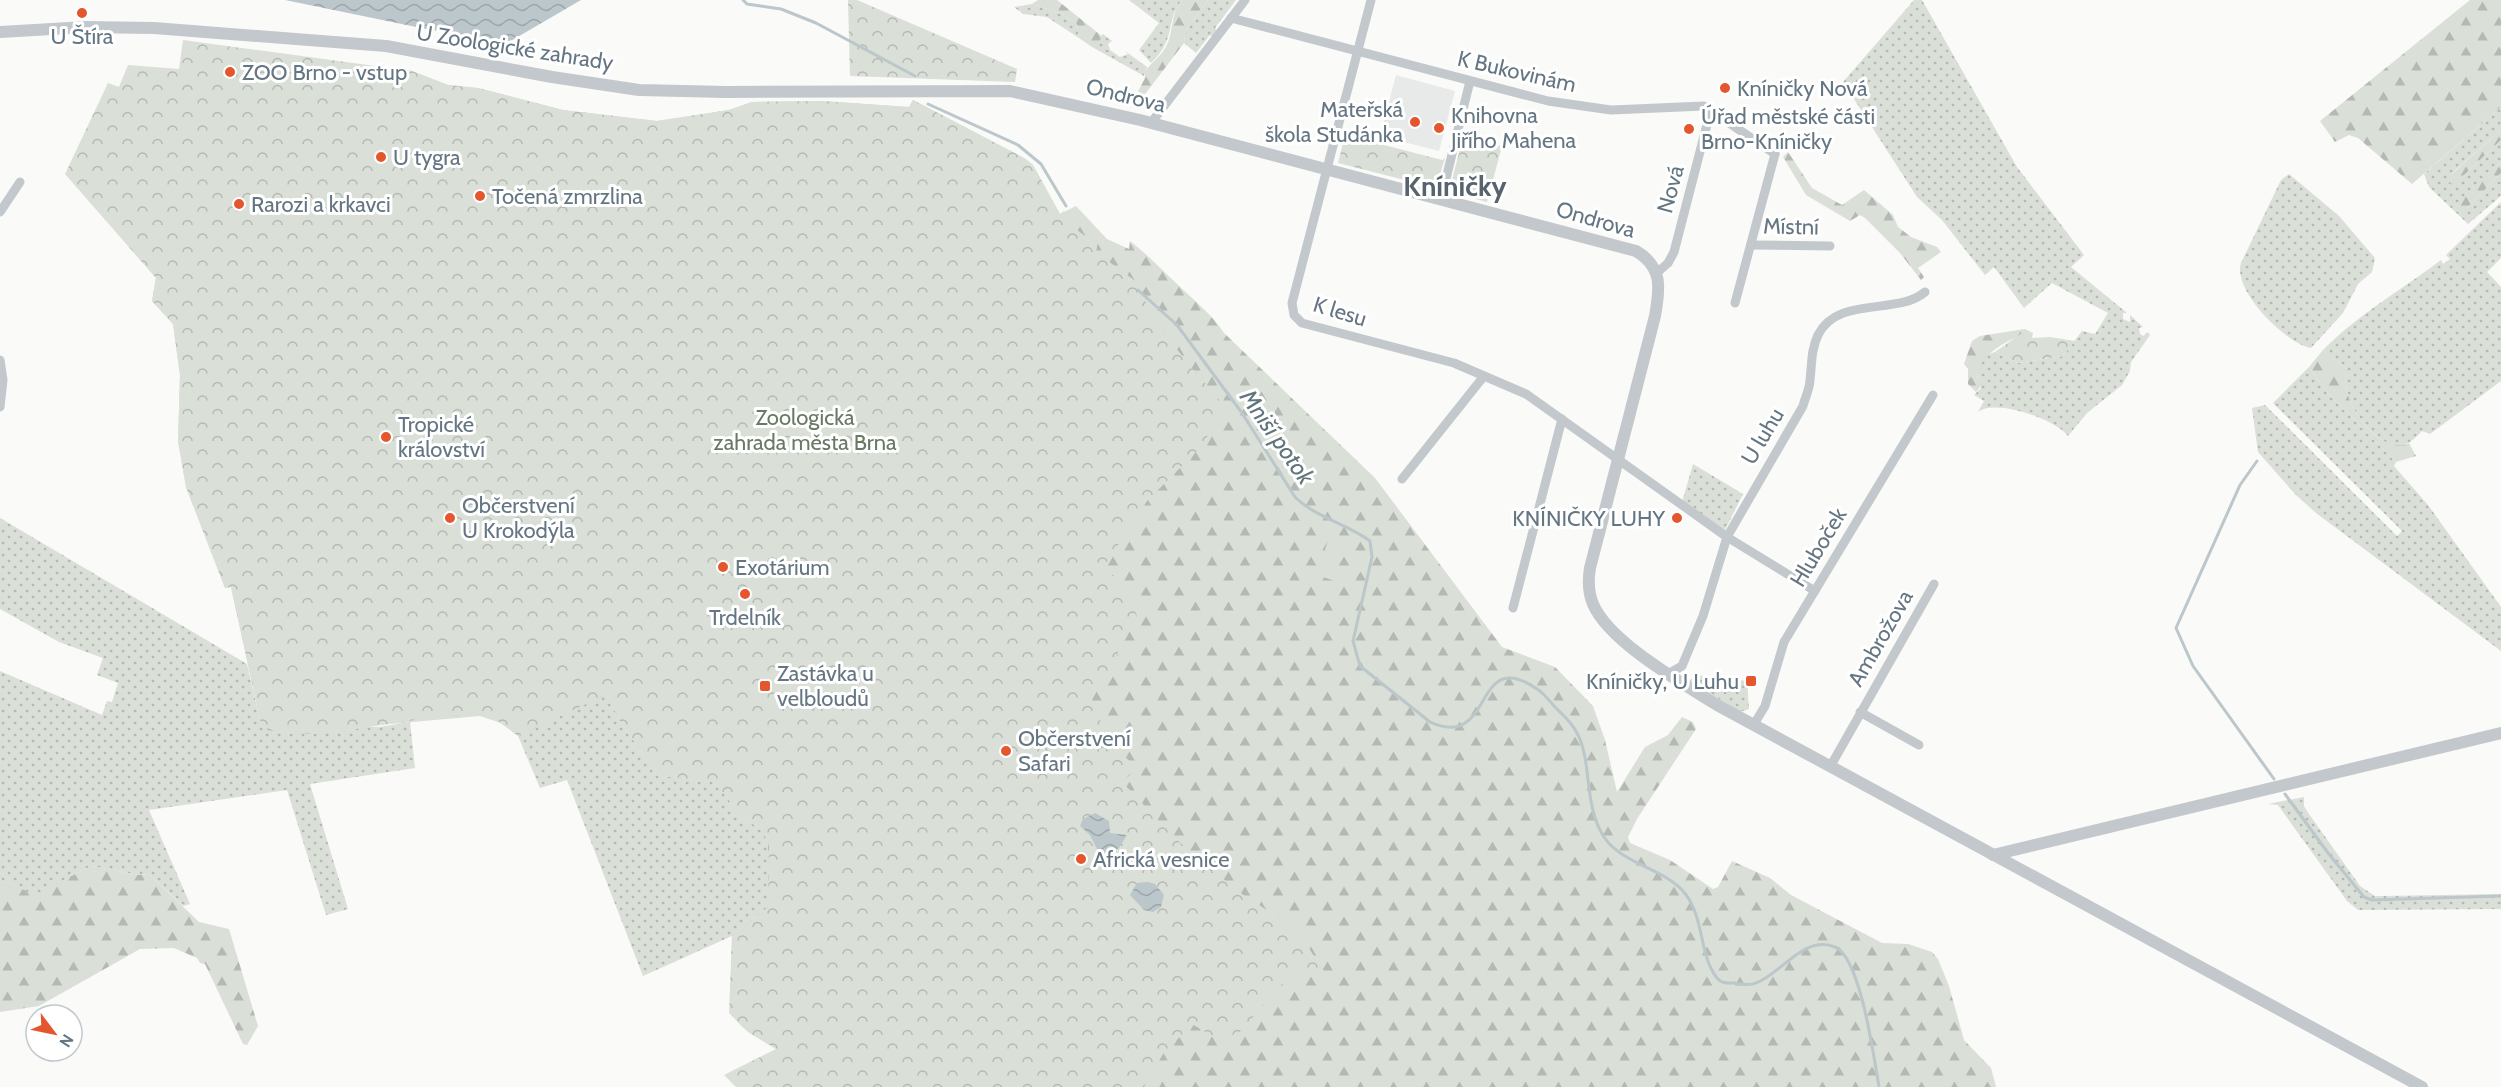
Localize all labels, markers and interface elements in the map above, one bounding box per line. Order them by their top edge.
marker: U Štíra [75,6,89,20]
street label: U Zoologické zahrady [415,19,615,76]
place label: U Štíra [51,23,114,50]
street label: K Bukovinám [1455,45,1579,98]
place label: ZOO Brno - vstup [242,59,407,86]
marker: ZOO Brno - vstup [223,65,237,79]
street label: Ondrova [1083,73,1169,119]
place label: Kníničky Nová [1737,75,1868,102]
marker: Kníničky Nová [1718,81,1732,95]
place label: Mateřská škola Studánka [1265,96,1403,148]
place label: Knihovna Jiřího Mahena [1450,102,1576,154]
place label: Úřad městské části Brno-Kníničky [1701,103,1875,155]
marker: Mateřská škola Studánka [1408,115,1422,129]
marker: Knihovna Jiřího Mahena [1432,121,1446,135]
marker: Úřad městské části Brno-Kníničky [1682,122,1696,136]
place label: U tygra [393,144,461,171]
marker: U tygra [374,150,388,164]
street label: Nová [1651,162,1690,216]
district label: Kníničky [1403,169,1507,203]
place label: Točená zmrzlina [492,183,643,210]
marker: Točená zmrzlina [473,189,487,203]
place label: Rarozi a krkavci [251,191,391,218]
street label: Ondrova [1553,195,1639,244]
marker: Rarozi a krkavci [232,197,246,211]
street label: Místní [1763,213,1819,240]
street label: K lesu [1310,291,1370,332]
water label: Mniší potok [1234,383,1321,490]
street label: U luhu [1735,403,1790,469]
park label: Zoologická zahrada města Brna [713,404,897,456]
place label: Tropické království [398,411,485,463]
marker: Tropické království [379,430,393,444]
place label: Občerstvení U Krokodýla [462,492,575,544]
street label: Hluboček [1784,503,1853,592]
place label: KNÍNIČKY LUHY [1512,505,1666,532]
marker: Občerstvení U Krokodýla [443,511,457,525]
marker: KNÍNIČKY LUHY [1670,511,1684,525]
place label: Exotárium [735,554,830,581]
marker: Exotárium [716,560,730,574]
street label: Ambrožova [1842,585,1919,691]
marker: Trdelník [738,587,752,601]
place label: Trdelník [709,604,781,631]
place label: Zastávka u velbloudů [777,660,874,712]
place label: Kníničky, U Luhu [1586,668,1739,695]
marker: Kníničky, U Luhu [1744,674,1758,688]
marker: Zastávka u velbloudů [758,679,772,693]
place label: Občerstvení Safari [1018,725,1131,777]
marker: Občerstvení Safari [999,744,1013,758]
place label: Africká vesnice [1093,846,1229,873]
marker: Africká vesnice [1074,852,1088,866]
north arrow [24,1003,84,1063]
text: N [55,1031,77,1051]

